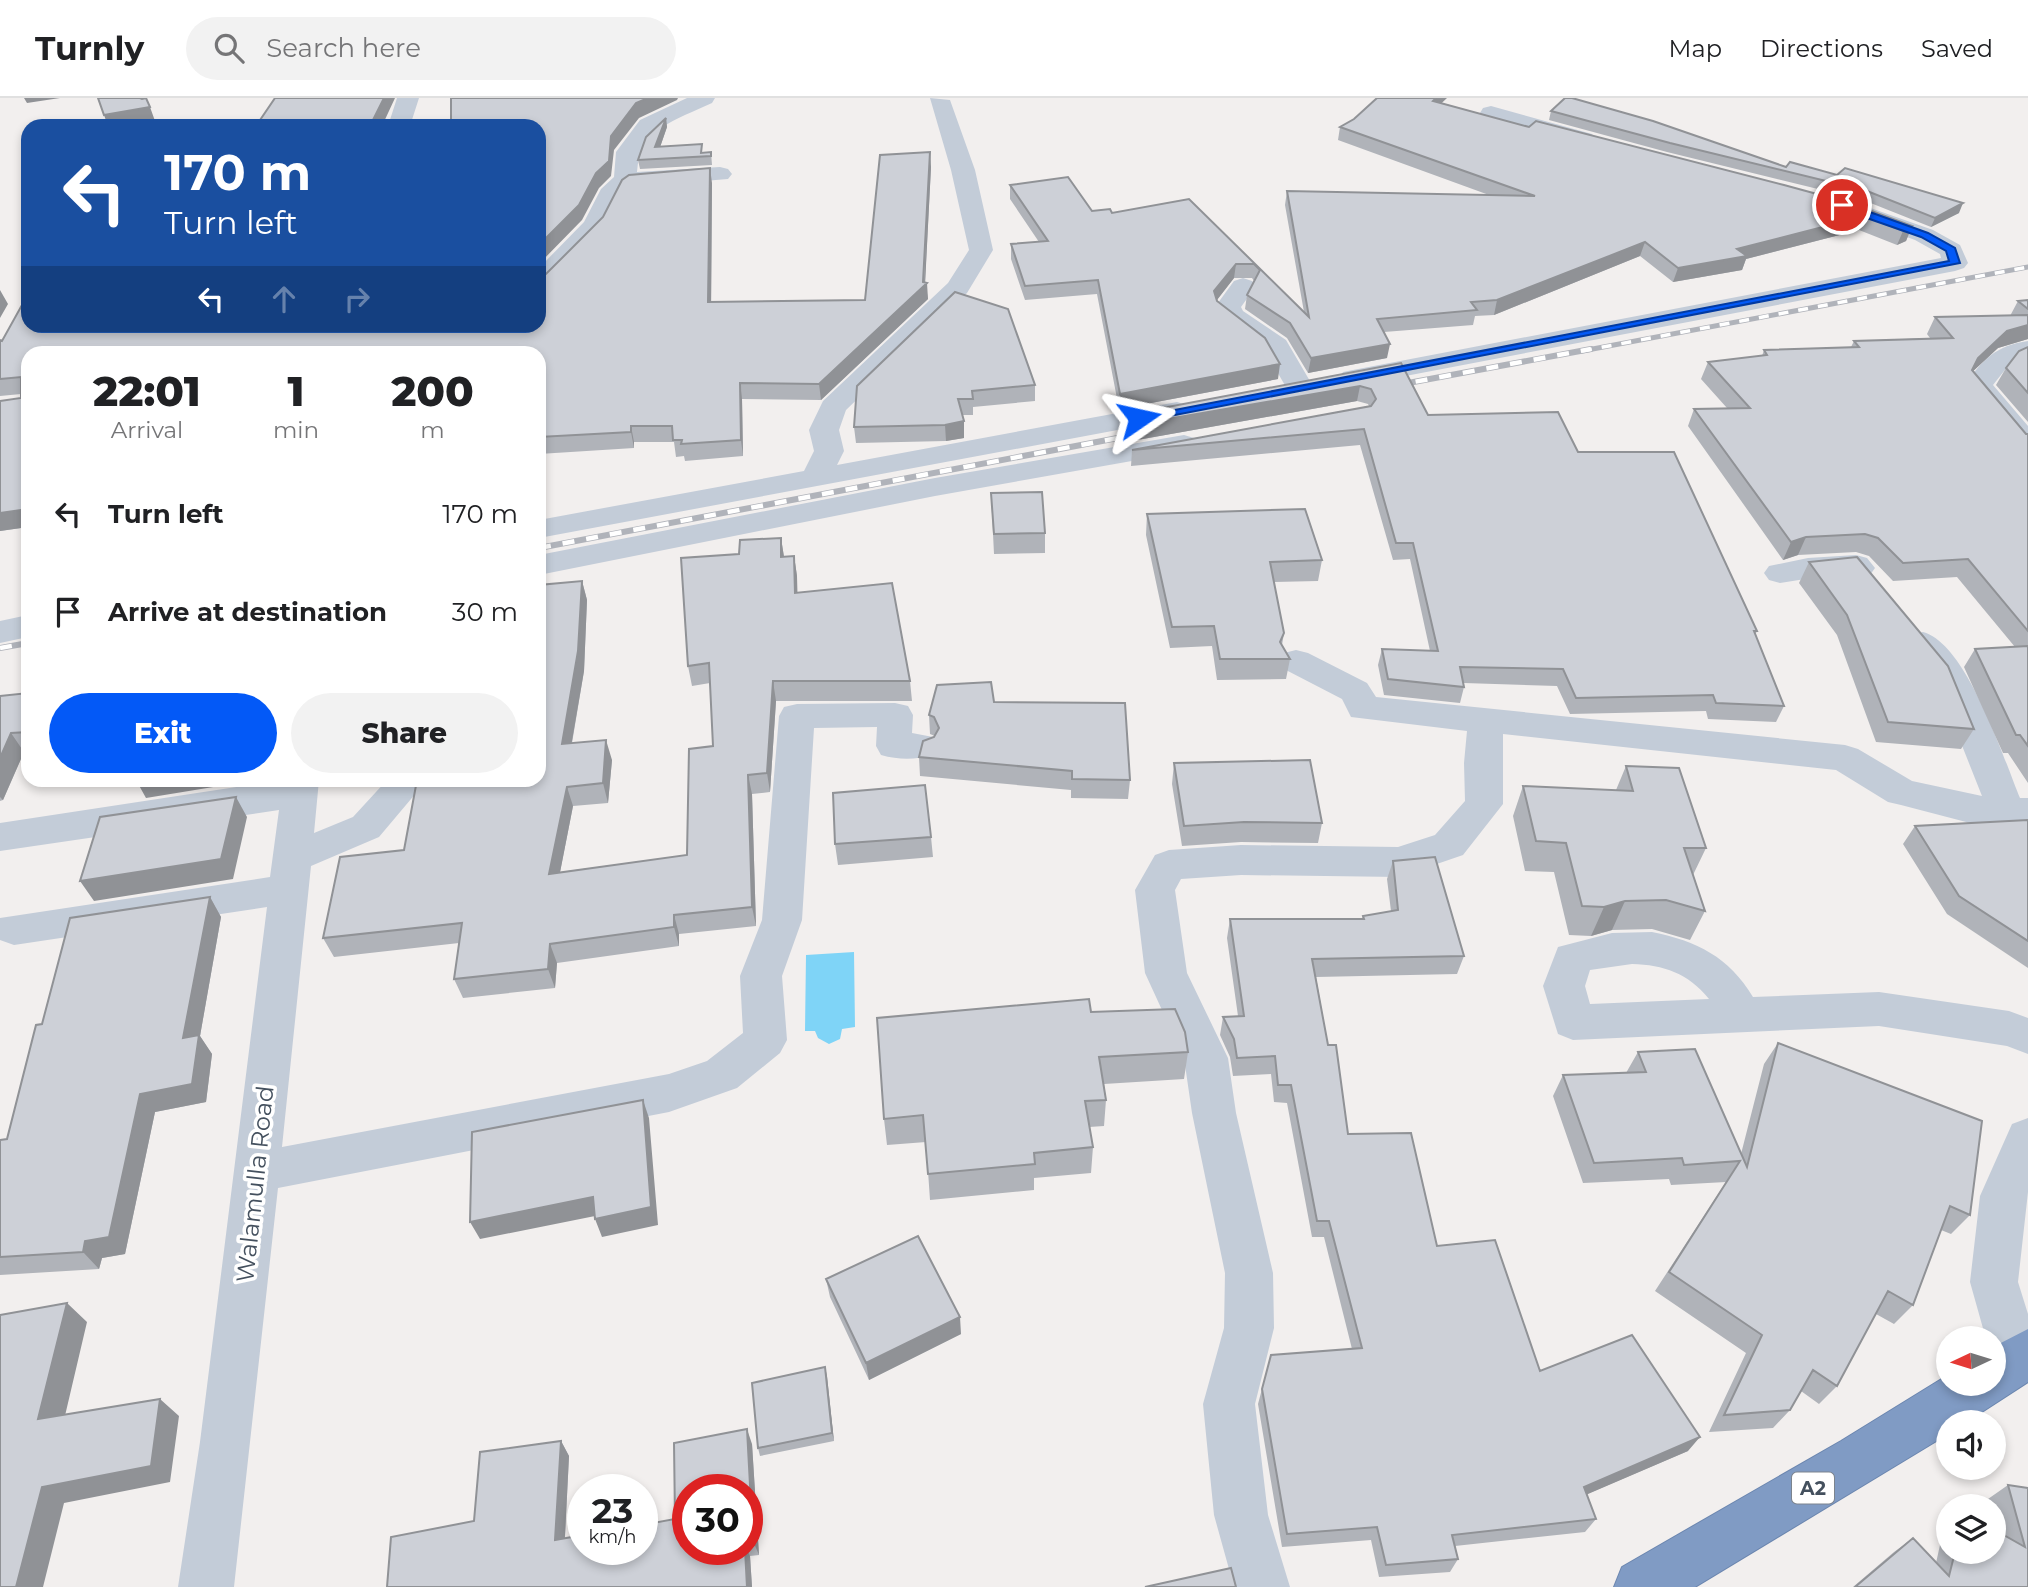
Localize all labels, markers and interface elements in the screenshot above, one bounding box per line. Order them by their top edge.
search box [186,17,676,80]
text: Turnly [35,28,144,68]
icon: search [210,29,248,67]
text: Search here [266,32,421,64]
text: Map [1669,34,1722,63]
text: Directions [1760,34,1883,63]
text: Saved [1921,34,1993,63]
text: 170 m [164,143,311,202]
icon: left [49,147,140,238]
pin [1812,175,1872,235]
icon: arrive [1823,186,1861,224]
text: Turn left [164,203,298,242]
icon: left [192,280,230,318]
icon: ahead [265,280,303,318]
icon: right [338,280,376,318]
text: 22:01 [93,365,201,417]
text: 1 [287,365,305,417]
text: 200 [391,365,474,417]
position arrow [1102,381,1176,455]
text: Arrival [111,416,183,444]
text: min [273,416,319,444]
text: m [420,416,445,444]
icon: left [49,495,87,533]
text: Turn left [108,498,224,530]
text: 170 m [442,498,518,530]
icon: arrive [49,593,87,631]
text: Arrive at destination [108,596,387,628]
text: 30 m [452,596,518,628]
button: Exit [49,693,277,773]
button: Share [291,693,518,773]
street label: Walamulla Road [230,1084,280,1284]
north arrow [1936,1326,2006,1396]
map controls [1936,1326,2006,1564]
button: sound [1936,1410,2006,1480]
road number: A2 [1792,1472,1834,1504]
speed limit sign: 30 [672,1474,763,1565]
text: 23 [592,1489,633,1532]
button: layers [1936,1494,2006,1564]
text: km/h [588,1526,637,1548]

